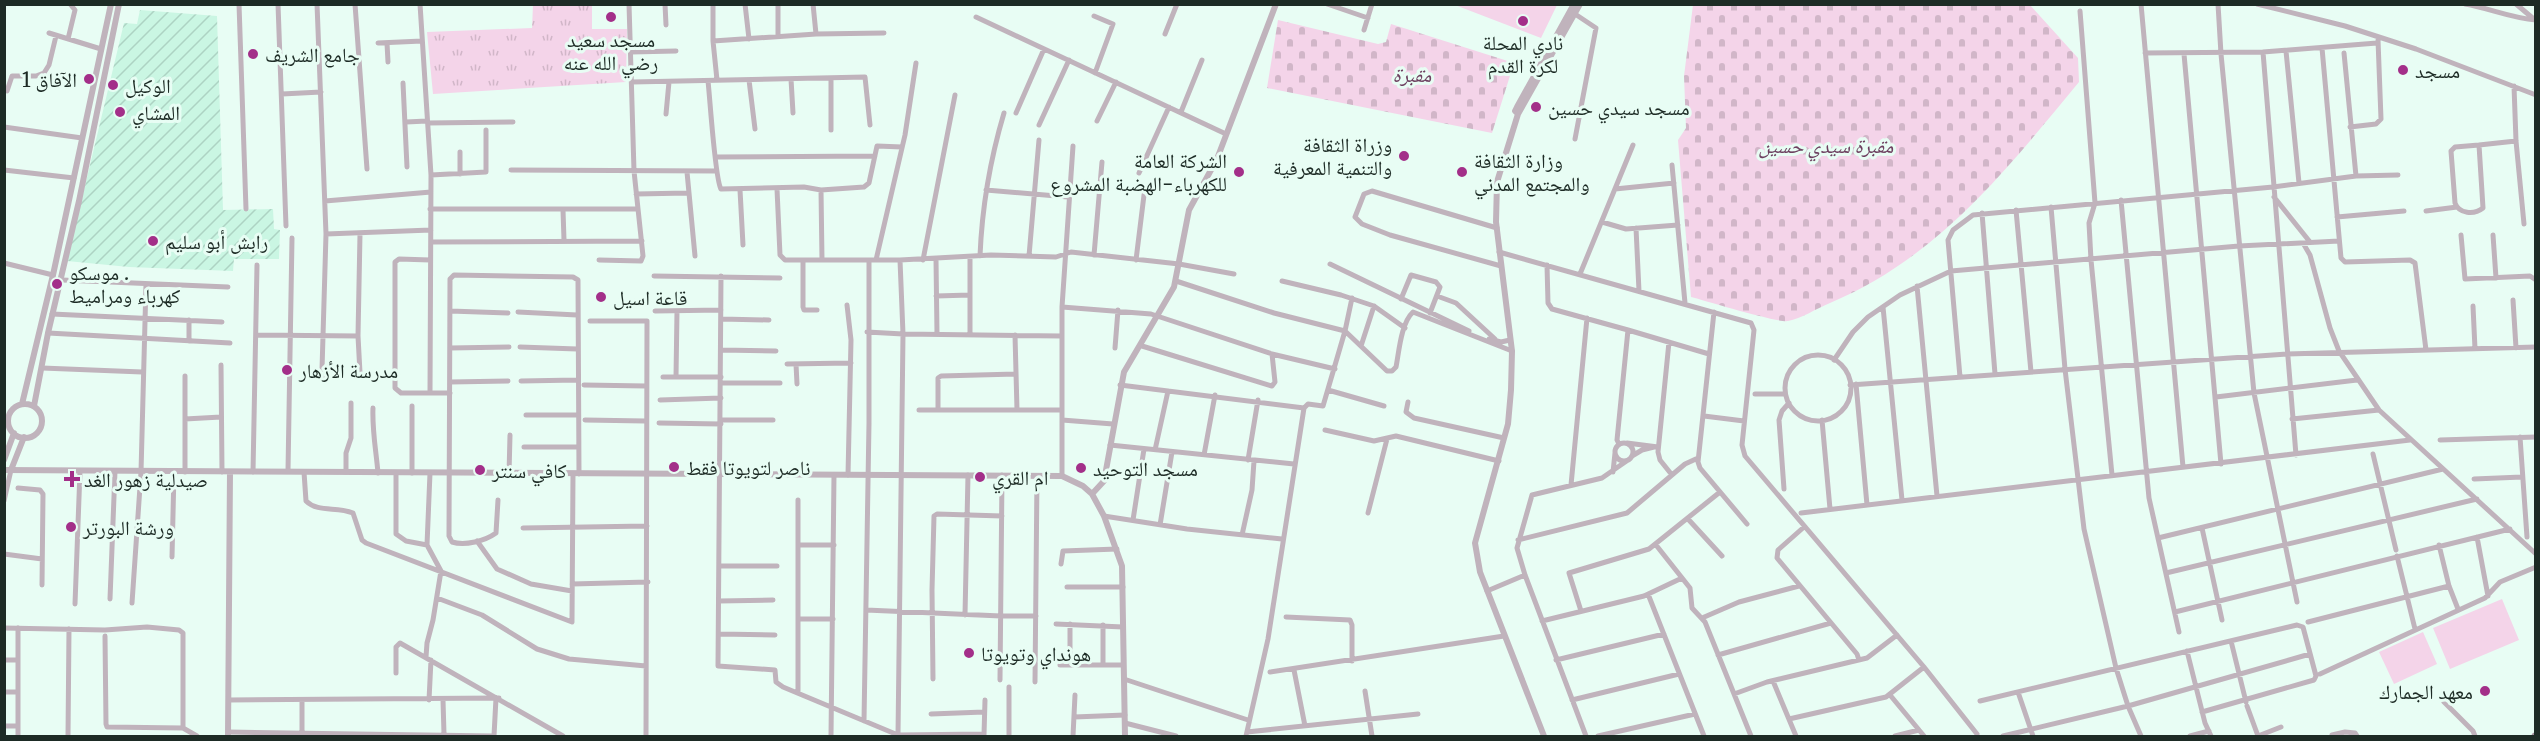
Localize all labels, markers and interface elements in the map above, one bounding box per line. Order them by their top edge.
marker: مسجد سعيد رضي الله عنه [604,10,618,24]
marker: نادي المحلة لكرة القدم [1516,14,1530,28]
place label: مسجد سعيد رضي الله عنه [564,27,658,79]
place label: نادي المحلة لكرة القدم [1483,30,1563,80]
place label: جامع الشريف [265,42,360,68]
marker: جامع الشريف [246,47,260,61]
place label: مسجد [2415,58,2460,83]
park label: مقبرة [1393,62,1431,87]
marker: مسجد [2396,63,2410,77]
place label: الآفاق 1 [22,67,77,92]
marker: الآفاق 1 [82,72,96,86]
place label: الوكيل [125,73,171,98]
marker: الوكيل [106,78,120,92]
place label: مسجد سيدي حسين [1548,95,1690,124]
place label: المشاي [132,100,180,129]
marker: مسجد سيدي حسين [1529,100,1543,114]
marker: المشاي [113,105,127,119]
place label: وزراة الثقافة والتنمية المعرفية [1273,132,1392,180]
park label: مقبرة سيدي حسين [1759,133,1893,162]
place label: الشركة العامة للكهرباء-الهضبة المشروع [1050,148,1227,197]
place label: وزارة الثقافة والمجتمع المدني [1474,148,1590,200]
marker: وزراة الثقافة والتنمية المعرفية [1397,149,1411,163]
marker: الشركة العامة للكهرباء-الهضبة المشروع [1232,165,1246,179]
marker: وزارة الثقافة والمجتمع المدني [1455,165,1469,179]
place label: رابش أبو سليم [165,229,268,256]
marker: رابش أبو سليم [146,234,160,248]
place label: موسكو . كهرباء ومراميط [69,260,180,308]
marker: موسكو . كهرباء ومراميط [50,277,64,291]
place label: قاعة اسيل [613,285,687,310]
marker: قاعة اسيل [594,290,608,304]
place label: مدرسة الأزهار [298,358,398,383]
marker: مدرسة الأزهار [280,363,294,377]
place label: ناصر لتويوتا فقط [686,455,810,480]
place label: مسجد التوحيد [1093,456,1198,481]
place label: كافي سنتر [491,458,567,487]
marker: ناصر لتويوتا فقط [667,460,681,474]
marker: مسجد التوحيد [1074,461,1088,475]
marker: كافي سنتر [473,463,487,477]
place label: ام القري [992,465,1048,494]
place label: صيدلية زهور الغد [84,467,208,492]
marker: ام القري [973,470,987,484]
marker: صيدلية زهور الغد [65,472,79,486]
place label: ورشة البورتر [82,515,174,540]
marker: ورشة البورتر [64,520,78,534]
place label: هونداي وتويوتا [981,641,1091,670]
marker: هونداي وتويوتا [962,646,976,660]
place label: معهد الجمارك [2379,679,2473,704]
marker: معهد الجمارك [2478,684,2492,698]

